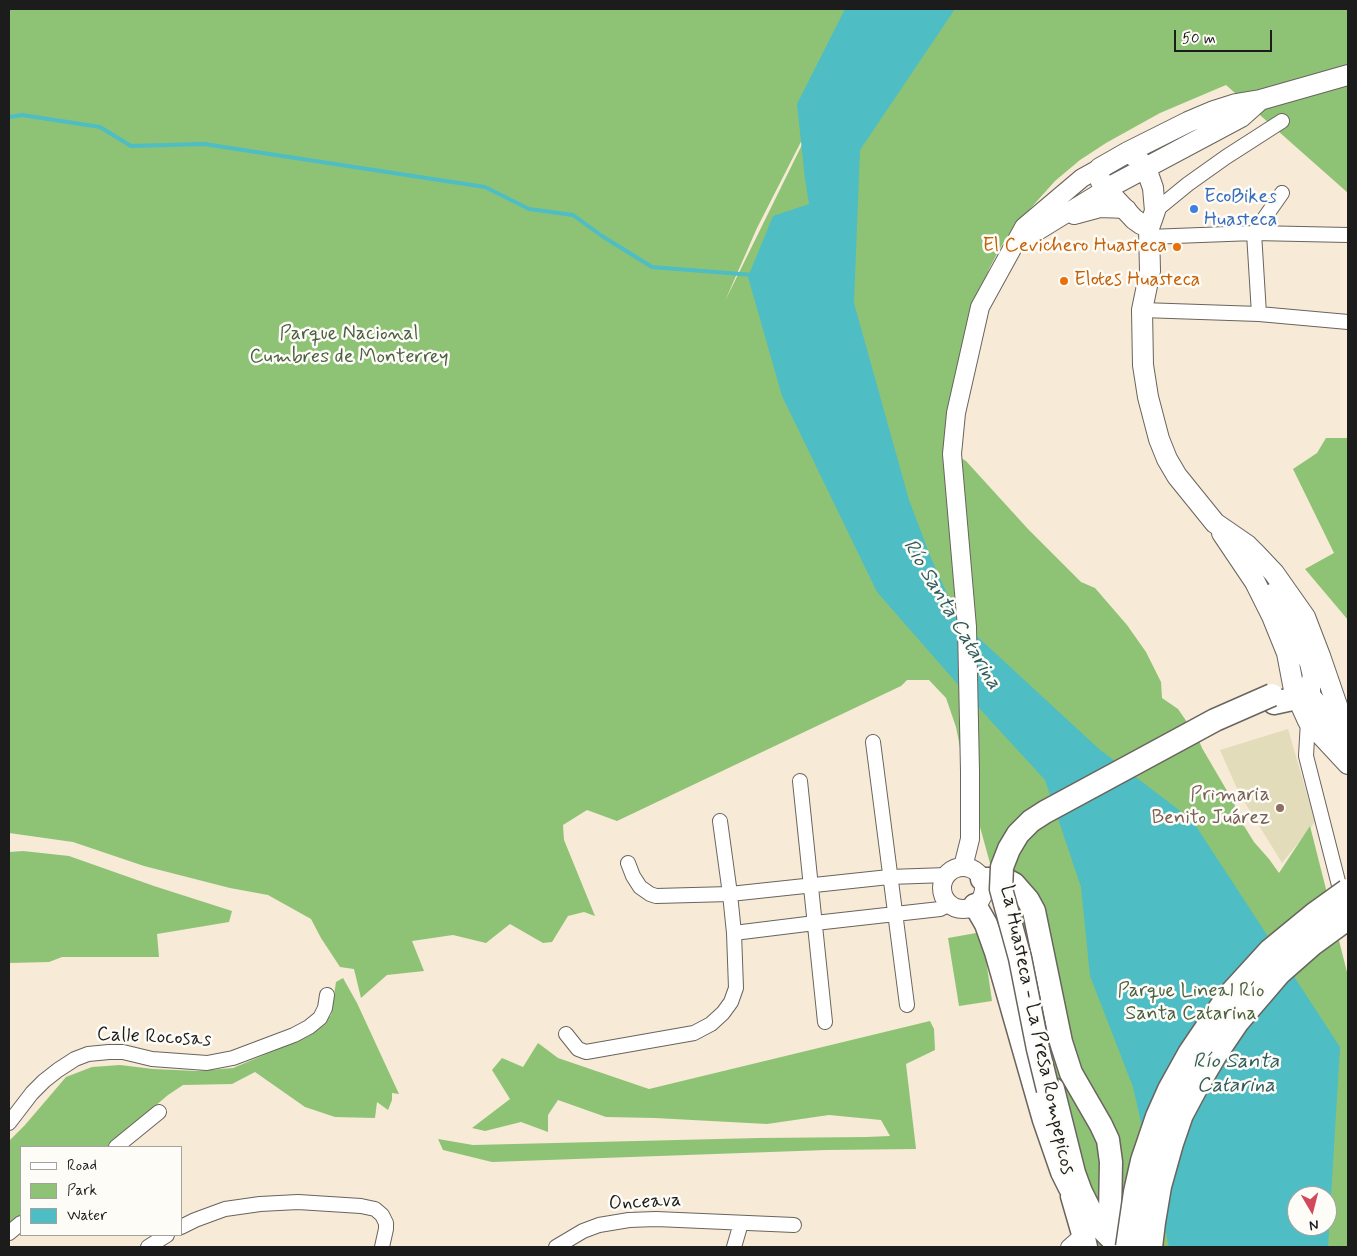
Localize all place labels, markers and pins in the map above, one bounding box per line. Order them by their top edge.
place label: EcoBikes Huasteca [1204,186,1277,233]
marker: EcoBikes Huasteca [1188,203,1200,215]
place label: El Cevichero Huasteca [982,235,1167,259]
marker: El Cevichero Huasteca [1171,241,1183,253]
place label: Elotes Huasteca [1074,269,1200,293]
marker: Elotes Huasteca [1058,275,1070,287]
place label: Primaria Benito Juárez [1151,784,1270,831]
marker: Primaria Benito Juárez [1274,802,1286,814]

